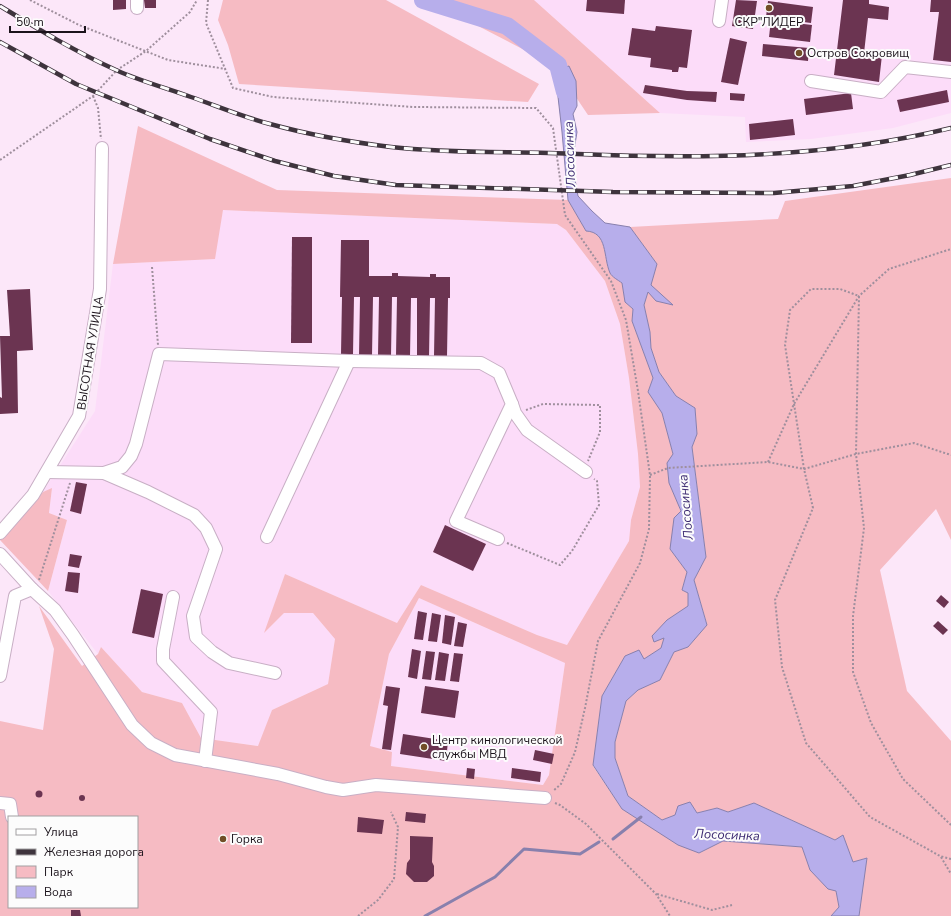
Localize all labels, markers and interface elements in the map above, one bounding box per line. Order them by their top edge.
marker: СКР"ЛИДЕР [764,3,774,13]
scale bar [10,8,85,34]
text: 50 m [16,14,44,30]
place label: СКР"ЛИДЕР [734,14,804,30]
place label: Остров Сокровищ [807,45,909,61]
marker: Остров Сокровищ [794,48,804,58]
water label: Лососинка [560,121,580,188]
street label: ВЫСОТНАЯ УЛИЦА [73,295,107,411]
water label: Лососинка [674,473,698,542]
place label: Центр кинологической службы МВД [432,732,562,762]
marker: Центр кинологической службы МВД [419,742,429,752]
legend [8,816,138,908]
text: Улица [43,824,78,840]
water label: Лососинка [693,825,760,845]
place label: Горка [231,831,263,847]
marker: Горка [218,834,228,844]
text: Железная дорога [44,844,144,860]
text: Парк [44,864,74,880]
text: Вода [44,884,72,900]

